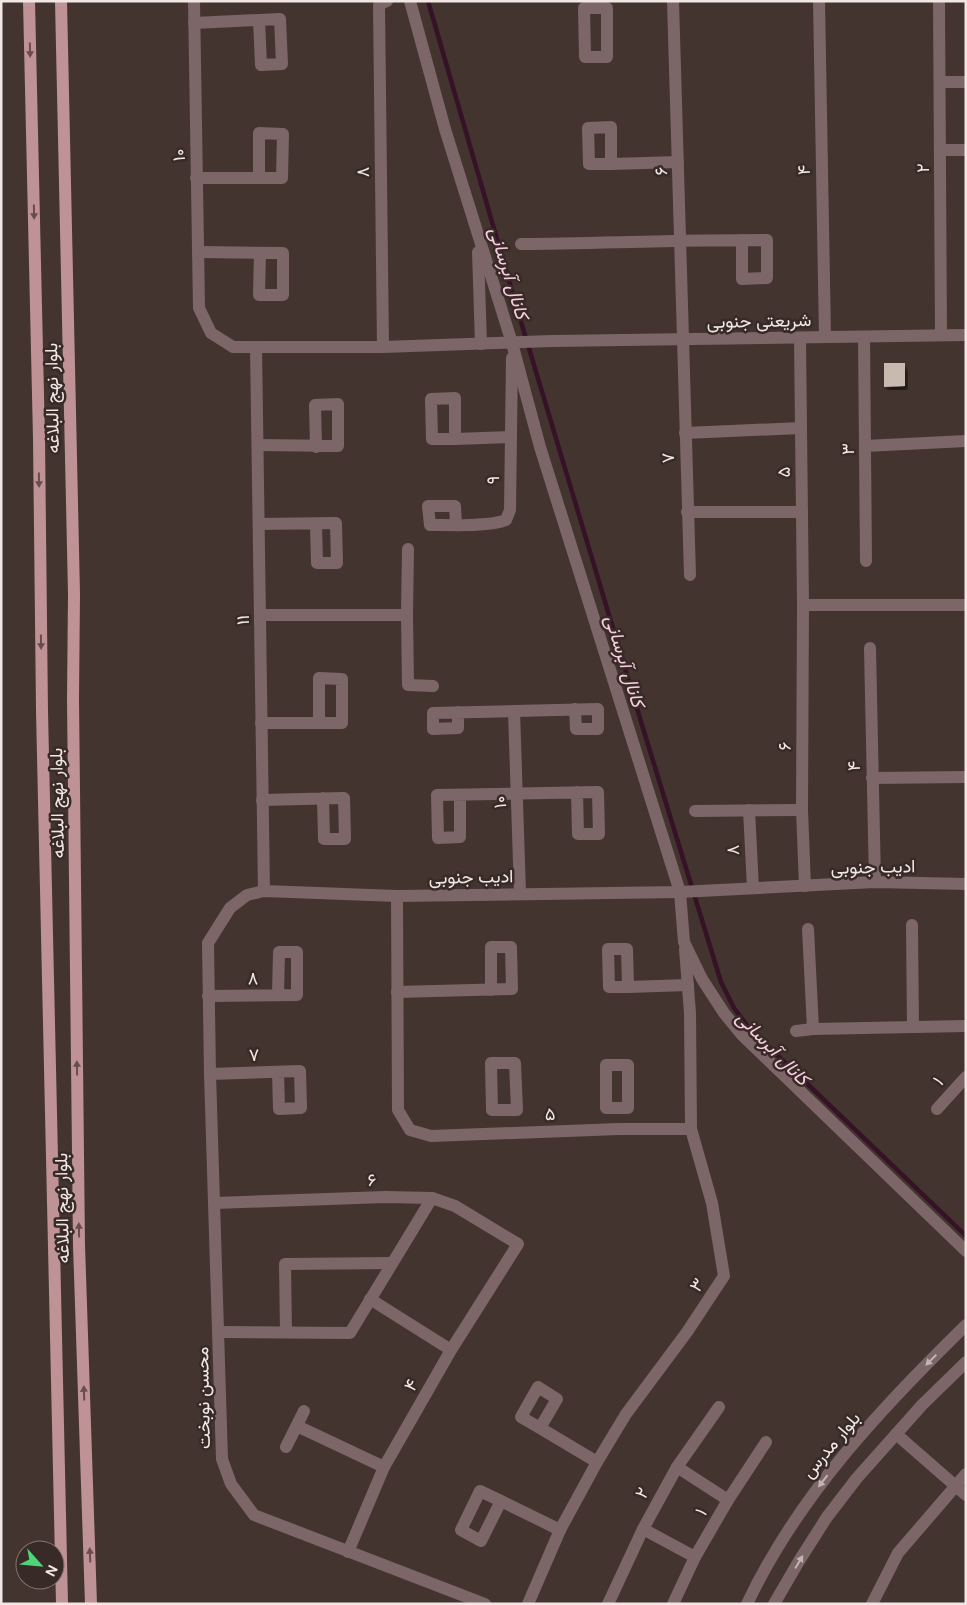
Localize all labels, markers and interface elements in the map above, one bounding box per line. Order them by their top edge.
one-way arrow [26,42,34,58]
street label: ۱۰ [167,148,191,162]
street label: ۲ [911,163,935,173]
street label: ۴ [792,165,816,175]
street label: ۸ [351,166,375,178]
street label: ۶ [649,166,673,176]
one-way arrow [30,205,38,221]
water label: کانال آبرسانی [483,224,536,325]
street label: شریعتی جنوبی [706,308,812,334]
street label: بلوار نهج البلاغه [39,342,65,454]
street label: ۳ [836,443,860,455]
street label: ۷ [656,452,680,464]
street label: ۵ [772,466,796,478]
one-way arrow [35,472,43,488]
street label: ۹ [481,475,505,485]
water label: کانال آبرسانی [599,612,652,713]
street label: ۱۱ [231,615,255,625]
one-way arrow [37,635,45,651]
street label: ۶ [773,741,797,750]
street label: بلوار نهج البلاغه [44,747,70,859]
street label: ۴ [842,761,866,771]
street label: ۱۰ [488,795,512,809]
street label: ۸ [721,844,745,856]
street label: ادیب جنوبی [830,854,916,880]
street label: ادیب جنوبی [428,864,514,890]
street label: ۸ [248,966,258,990]
water label: کانال آبرسانی [731,1005,817,1093]
street label: ۷ [248,1043,260,1067]
one-way arrow [73,1059,81,1075]
street label: ۱ [927,1071,949,1091]
street label: ۵ [544,1102,556,1126]
street label: بلوار نهج البلاغه [49,1152,75,1264]
street label: ۶ [367,1168,377,1192]
one-way arrow [75,1222,83,1238]
street label: ۳ [684,1273,710,1297]
street label: محسن نوبخت [190,1347,216,1449]
one-way arrow [925,1353,937,1365]
street label: ۴ [398,1375,424,1395]
one-way arrow [80,1384,88,1400]
street label: بلوار مدرس [796,1407,866,1483]
one-way arrow [818,1474,829,1487]
street label: ۲ [629,1483,655,1503]
street label: ۱ [689,1504,713,1520]
north arrow [15,1540,65,1590]
one-way arrow [86,1547,94,1563]
one-way arrow [794,1555,803,1568]
text: N [41,1562,62,1580]

